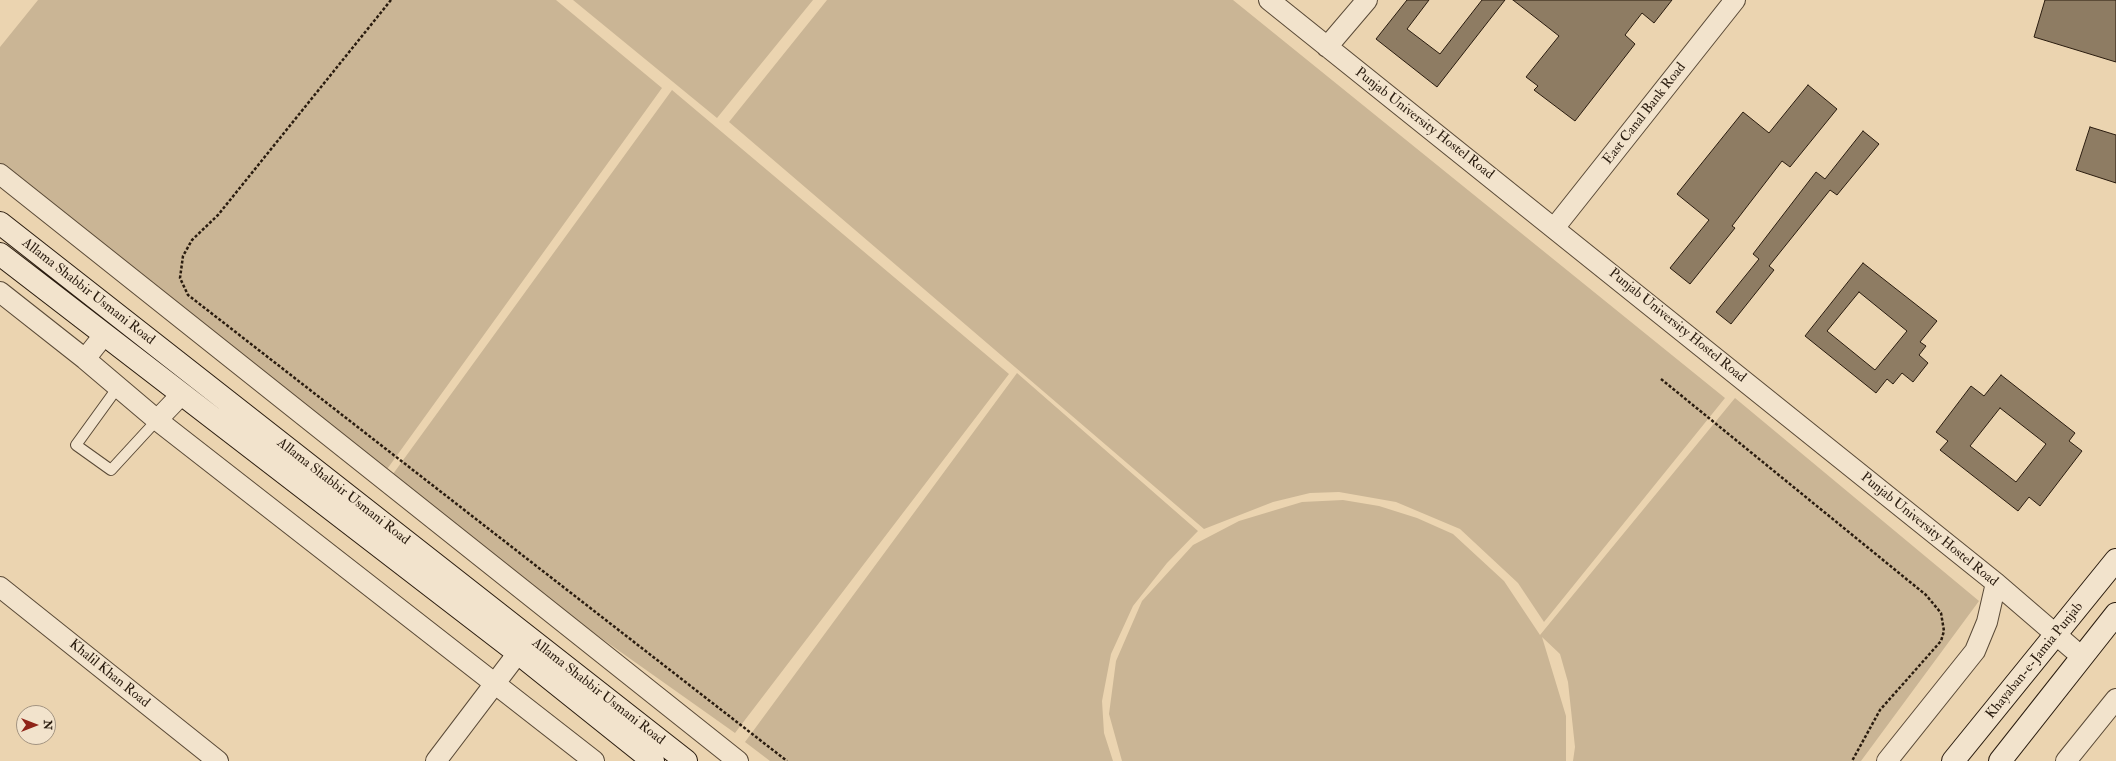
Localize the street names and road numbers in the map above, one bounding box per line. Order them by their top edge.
street label: East Canal Bank Road [1600,60,1690,168]
street label: Punjab University Hostel Road [1351,64,1497,184]
street label: Allama Shabbir Usmani Road [18,235,158,349]
street label: Punjab University Hostel Road [1605,265,1749,387]
street label: Allama Shabbir Usmani Road [273,435,413,549]
street label: Punjab University Hostel Road [1857,469,2001,591]
street label: Khayaban-e-Jamia Punjab [1983,599,2087,723]
street label: Allama Shabbir Usmani Road [528,635,668,749]
street label: Khalil Khan Road [65,636,153,712]

